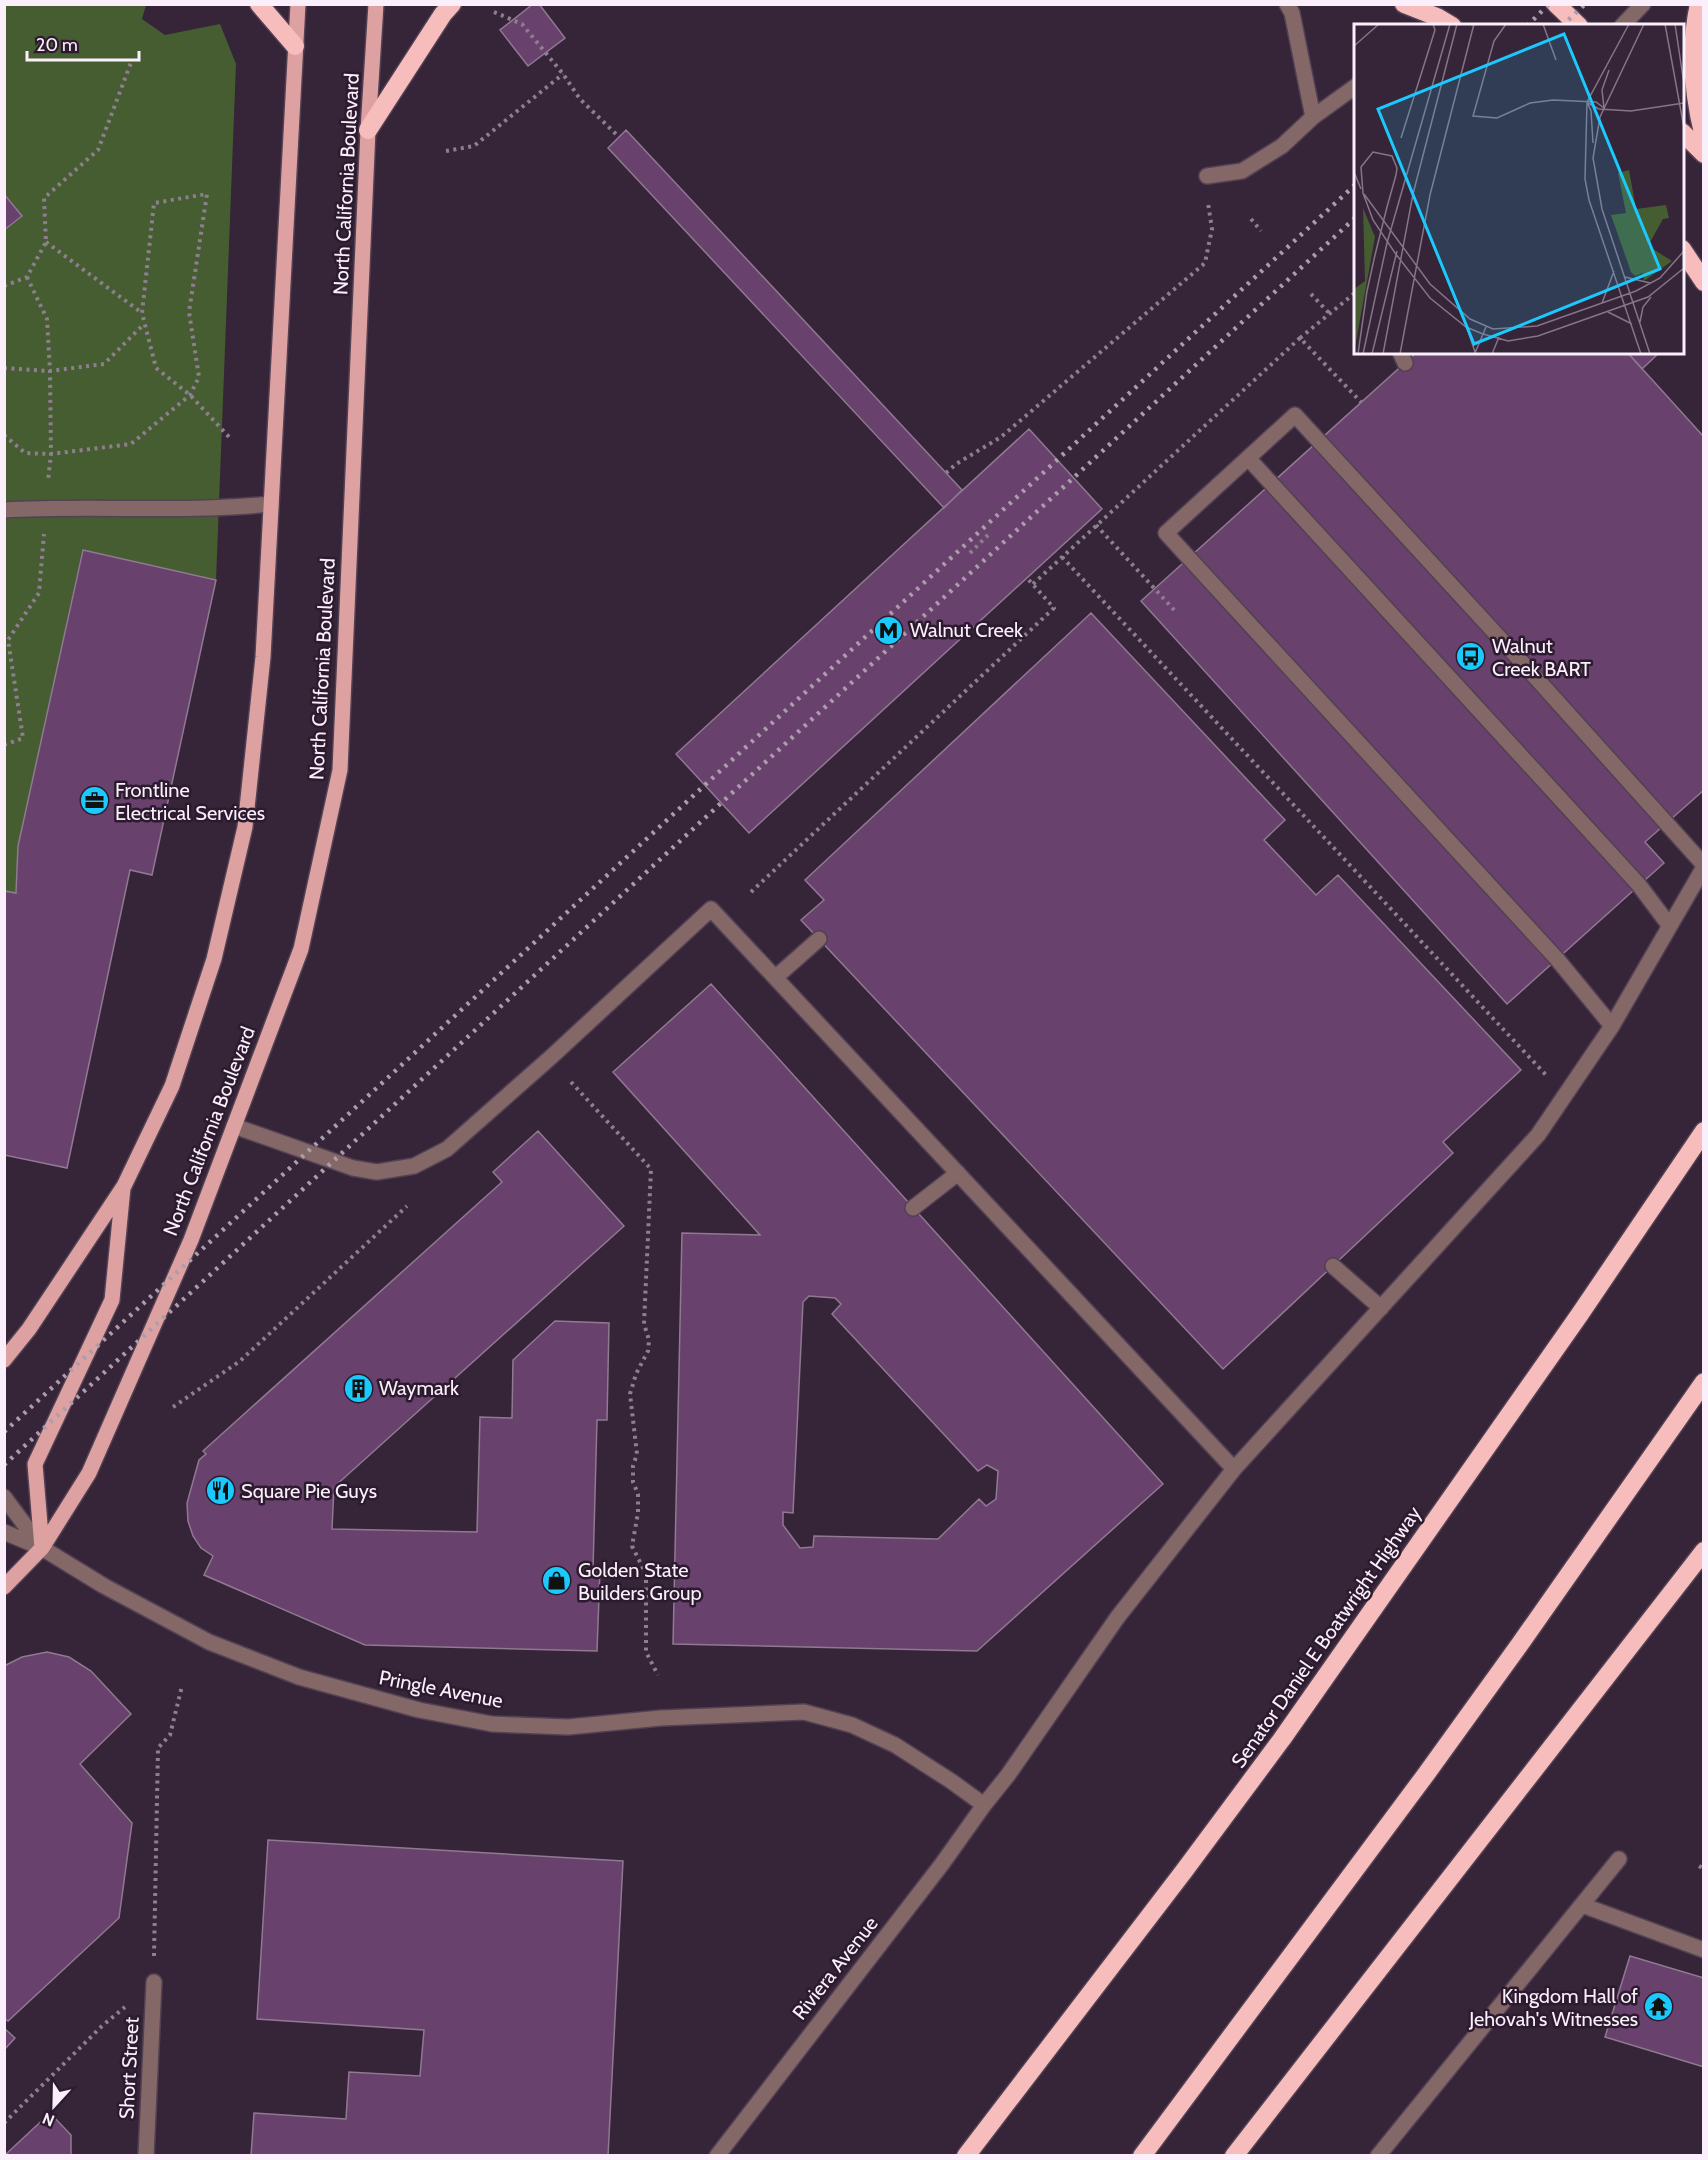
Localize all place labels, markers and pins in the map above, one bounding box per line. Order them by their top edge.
metro station icon: Walnut Creek [873,614,905,646]
place label: Walnut Creek [910,618,1023,642]
place label: Walnut Creek BART [1492,634,1591,681]
bus stop icon: Walnut Creek BART [1455,641,1487,673]
place label: Frontline Electrical Services [115,778,265,825]
office icon: Frontline Electrical Services [78,785,110,817]
building icon: Waymark [342,1372,374,1404]
place label: Waymark [379,1376,459,1400]
restaurant icon: Square Pie Guys [204,1475,236,1507]
place label: Square Pie Guys [241,1479,377,1503]
place label: Golden State Builders Group [578,1558,702,1605]
shop icon: Golden State Builders Group [541,1565,573,1597]
place label: Kingdom Hall of Jehovah's Witnesses [1468,1984,1638,2031]
temple icon: Kingdom Hall of Jehovah's Witnesses [1643,1991,1675,2023]

